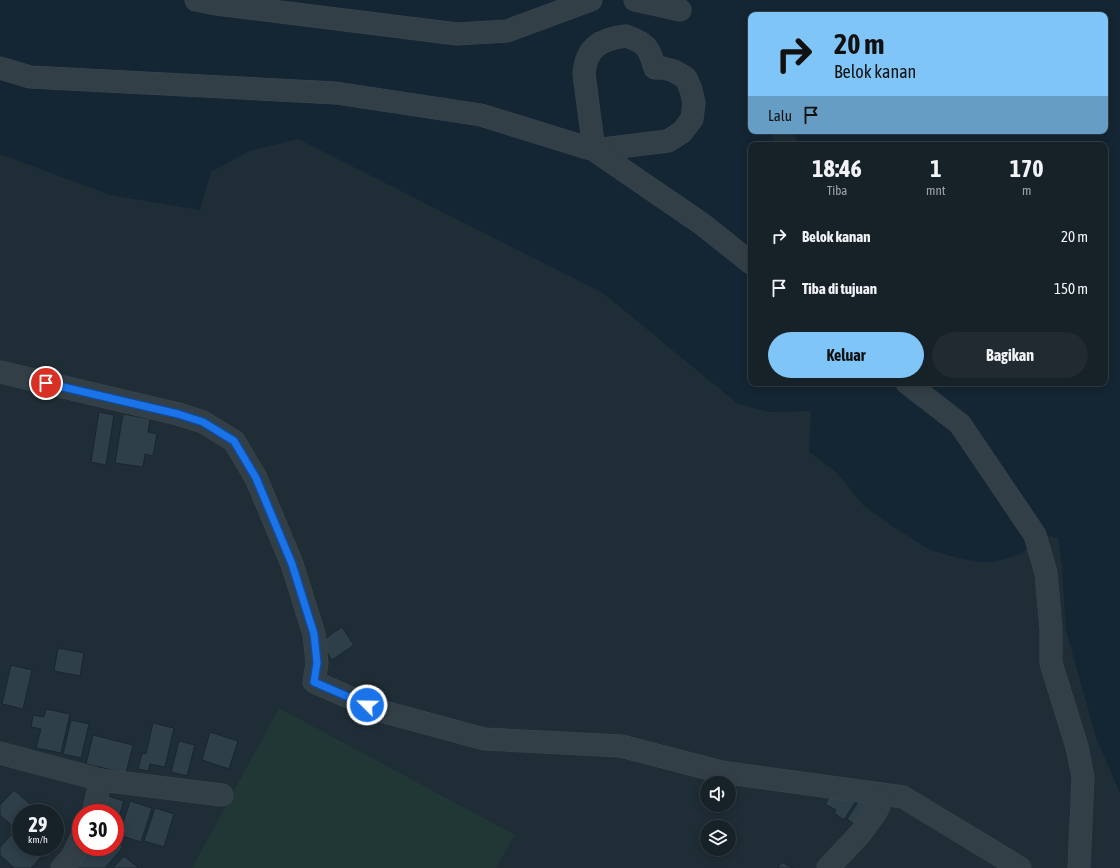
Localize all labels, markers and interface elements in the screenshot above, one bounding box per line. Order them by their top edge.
icon: right [768,28,820,80]
text: 20 m [834,28,884,60]
text: Belok kanan [834,61,916,82]
icon: arrive [800,104,822,126]
text: Lalu [768,107,792,124]
text: 18:46 [812,155,862,182]
text: 1 [930,155,941,182]
text: 170 [1010,155,1044,182]
text: Tiba [827,183,847,198]
text: mnt [926,183,945,198]
text: m [1022,183,1031,198]
icon: right [768,225,790,247]
text: Belok kanan [802,228,871,245]
text: 20 m [1061,228,1088,245]
icon: arrive [768,277,790,299]
text: Tiba di tujuan [802,280,877,297]
text: 150 m [1054,280,1088,297]
button: Keluar [768,332,924,378]
button: Bagikan [932,332,1088,378]
pin [29,366,63,400]
icon: arrive [35,372,57,394]
position arrow [346,684,388,726]
map controls [700,776,736,856]
button: sound [700,776,736,812]
speed limit sign: 30 [72,804,124,856]
text: 29 [29,813,47,836]
button: layers [700,820,736,856]
text: km/h [28,834,48,845]

